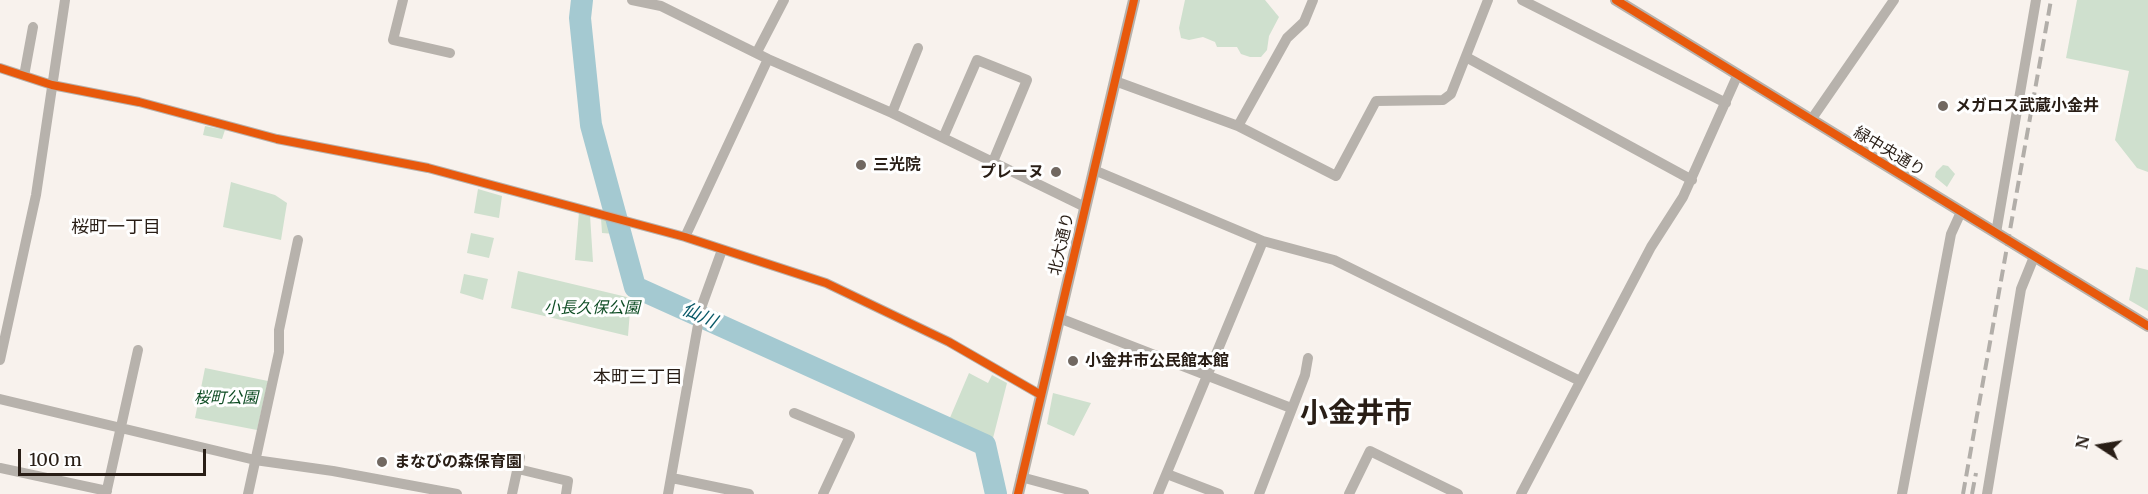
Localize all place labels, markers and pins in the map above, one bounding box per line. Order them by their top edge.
place label: メガロス武蔵小金井 [1955,96,2099,116]
marker: メガロス武蔵小金井 [1936,99,1950,113]
place label: 三光院 [873,155,921,175]
marker: 三光院 [854,158,868,172]
place label: プレーヌ [980,162,1044,182]
marker: プレーヌ [1049,165,1063,179]
place label: 小金井市公民館本館 [1085,351,1229,371]
marker: 小金井市公民館本館 [1066,354,1080,368]
place label: まなびの森保育園 [394,452,522,472]
marker: まなびの森保育園 [375,455,389,469]

